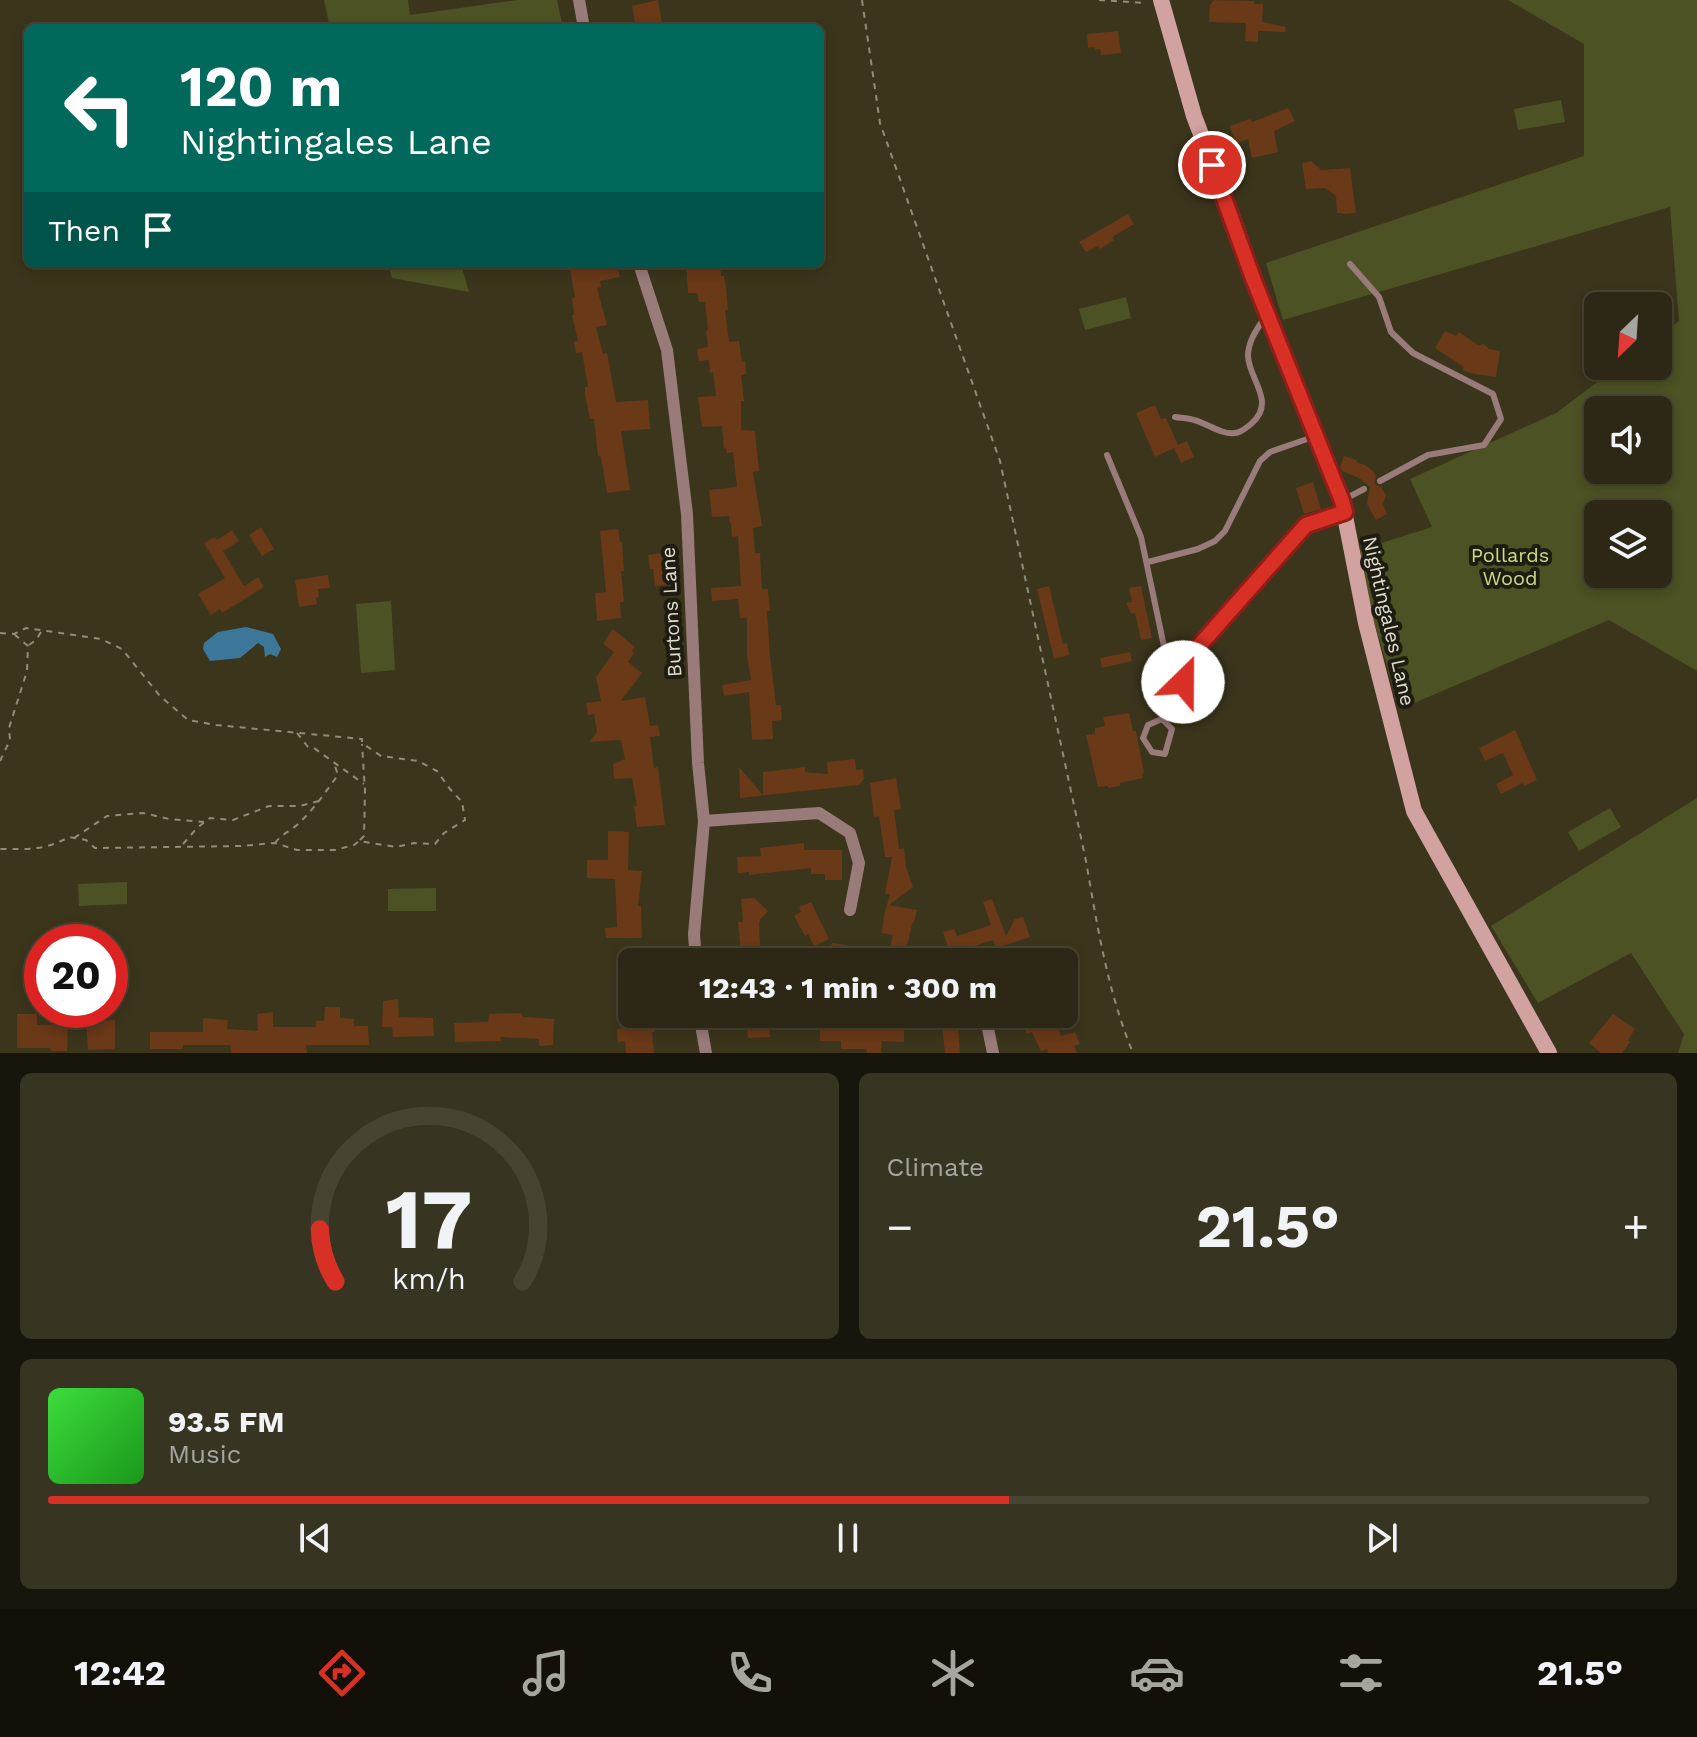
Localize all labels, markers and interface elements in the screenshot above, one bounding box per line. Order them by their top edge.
text: 120 m [180,54,342,120]
icon: left [48,56,152,160]
text: Nightingales Lane [180,121,492,163]
pin [1178,131,1246,199]
icon: arrive [1190,143,1234,187]
icon: arrive [136,208,180,252]
text: Then [48,213,120,248]
north arrow [1584,292,1672,380]
map controls [1584,292,1672,588]
button: sound [1584,396,1672,484]
button: layers [1584,500,1672,588]
street label: Nightingales Lane [1358,534,1420,708]
park label: Pollards Wood [1471,543,1549,590]
street label: Burtons Lane [656,546,686,678]
position arrow [1141,640,1225,724]
speed limit sign: 20 [24,924,128,1028]
text: 12:43 · 1 min · 300 m [699,970,997,1005]
text: Climate [887,1152,984,1182]
text: 17 [386,1171,472,1268]
text: 21.5° [1196,1191,1340,1262]
text: − [887,1201,913,1253]
text: + [1622,1201,1649,1253]
text: km/h [392,1262,466,1296]
text: 93.5 FM [168,1404,284,1439]
text: Music [168,1439,241,1469]
icon: previous [293,1516,337,1560]
icon: pause [826,1516,870,1560]
icon: next [1360,1516,1404,1560]
icon: directions [314,1645,370,1701]
icon: music [518,1645,574,1701]
icon: phone [722,1645,778,1701]
icon: climate [925,1645,981,1701]
icon: car [1129,1645,1185,1701]
icon: filters [1333,1645,1389,1701]
text: 12:42 [74,1652,166,1694]
text: 21.5° [1537,1652,1623,1694]

